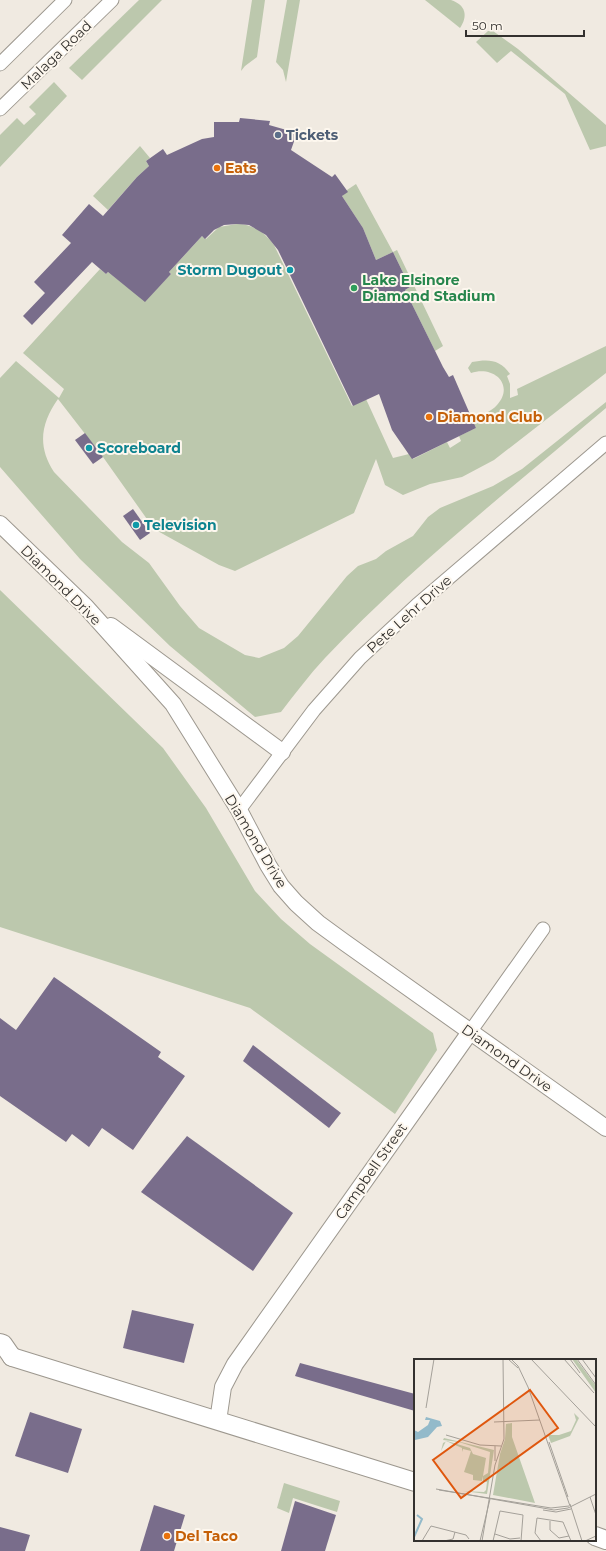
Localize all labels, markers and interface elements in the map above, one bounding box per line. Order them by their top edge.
scale bar [466,12,584,38]
street label: Malaga Road [17,17,95,93]
text: 50 m [472,18,503,33]
place label: Tickets [286,126,339,144]
marker: Tickets [273,130,283,140]
place label: Eats [225,159,257,177]
marker: Eats [212,163,222,173]
place label: Storm Dugout [178,261,282,279]
marker: Storm Dugout [285,265,295,275]
place label: Lake Elsinore Diamond Stadium [362,271,495,305]
marker: Lake Elsinore Diamond Stadium [349,283,359,293]
place label: Diamond Club [437,408,543,426]
marker: Diamond Club [424,412,434,422]
place label: Scoreboard [97,439,181,457]
marker: Scoreboard [84,443,94,453]
place label: Television [144,516,217,534]
marker: Television [131,520,141,530]
street label: Diamond Drive [17,541,105,629]
street label: Pete Lehr Drive [363,571,455,657]
street label: Diamond Drive [221,791,291,891]
street label: Diamond Drive [458,1020,556,1096]
street label: Campbell Street [331,1119,411,1223]
inset map [414,1359,596,1541]
place label: Del Taco [175,1527,238,1545]
marker: Del Taco [162,1531,172,1541]

